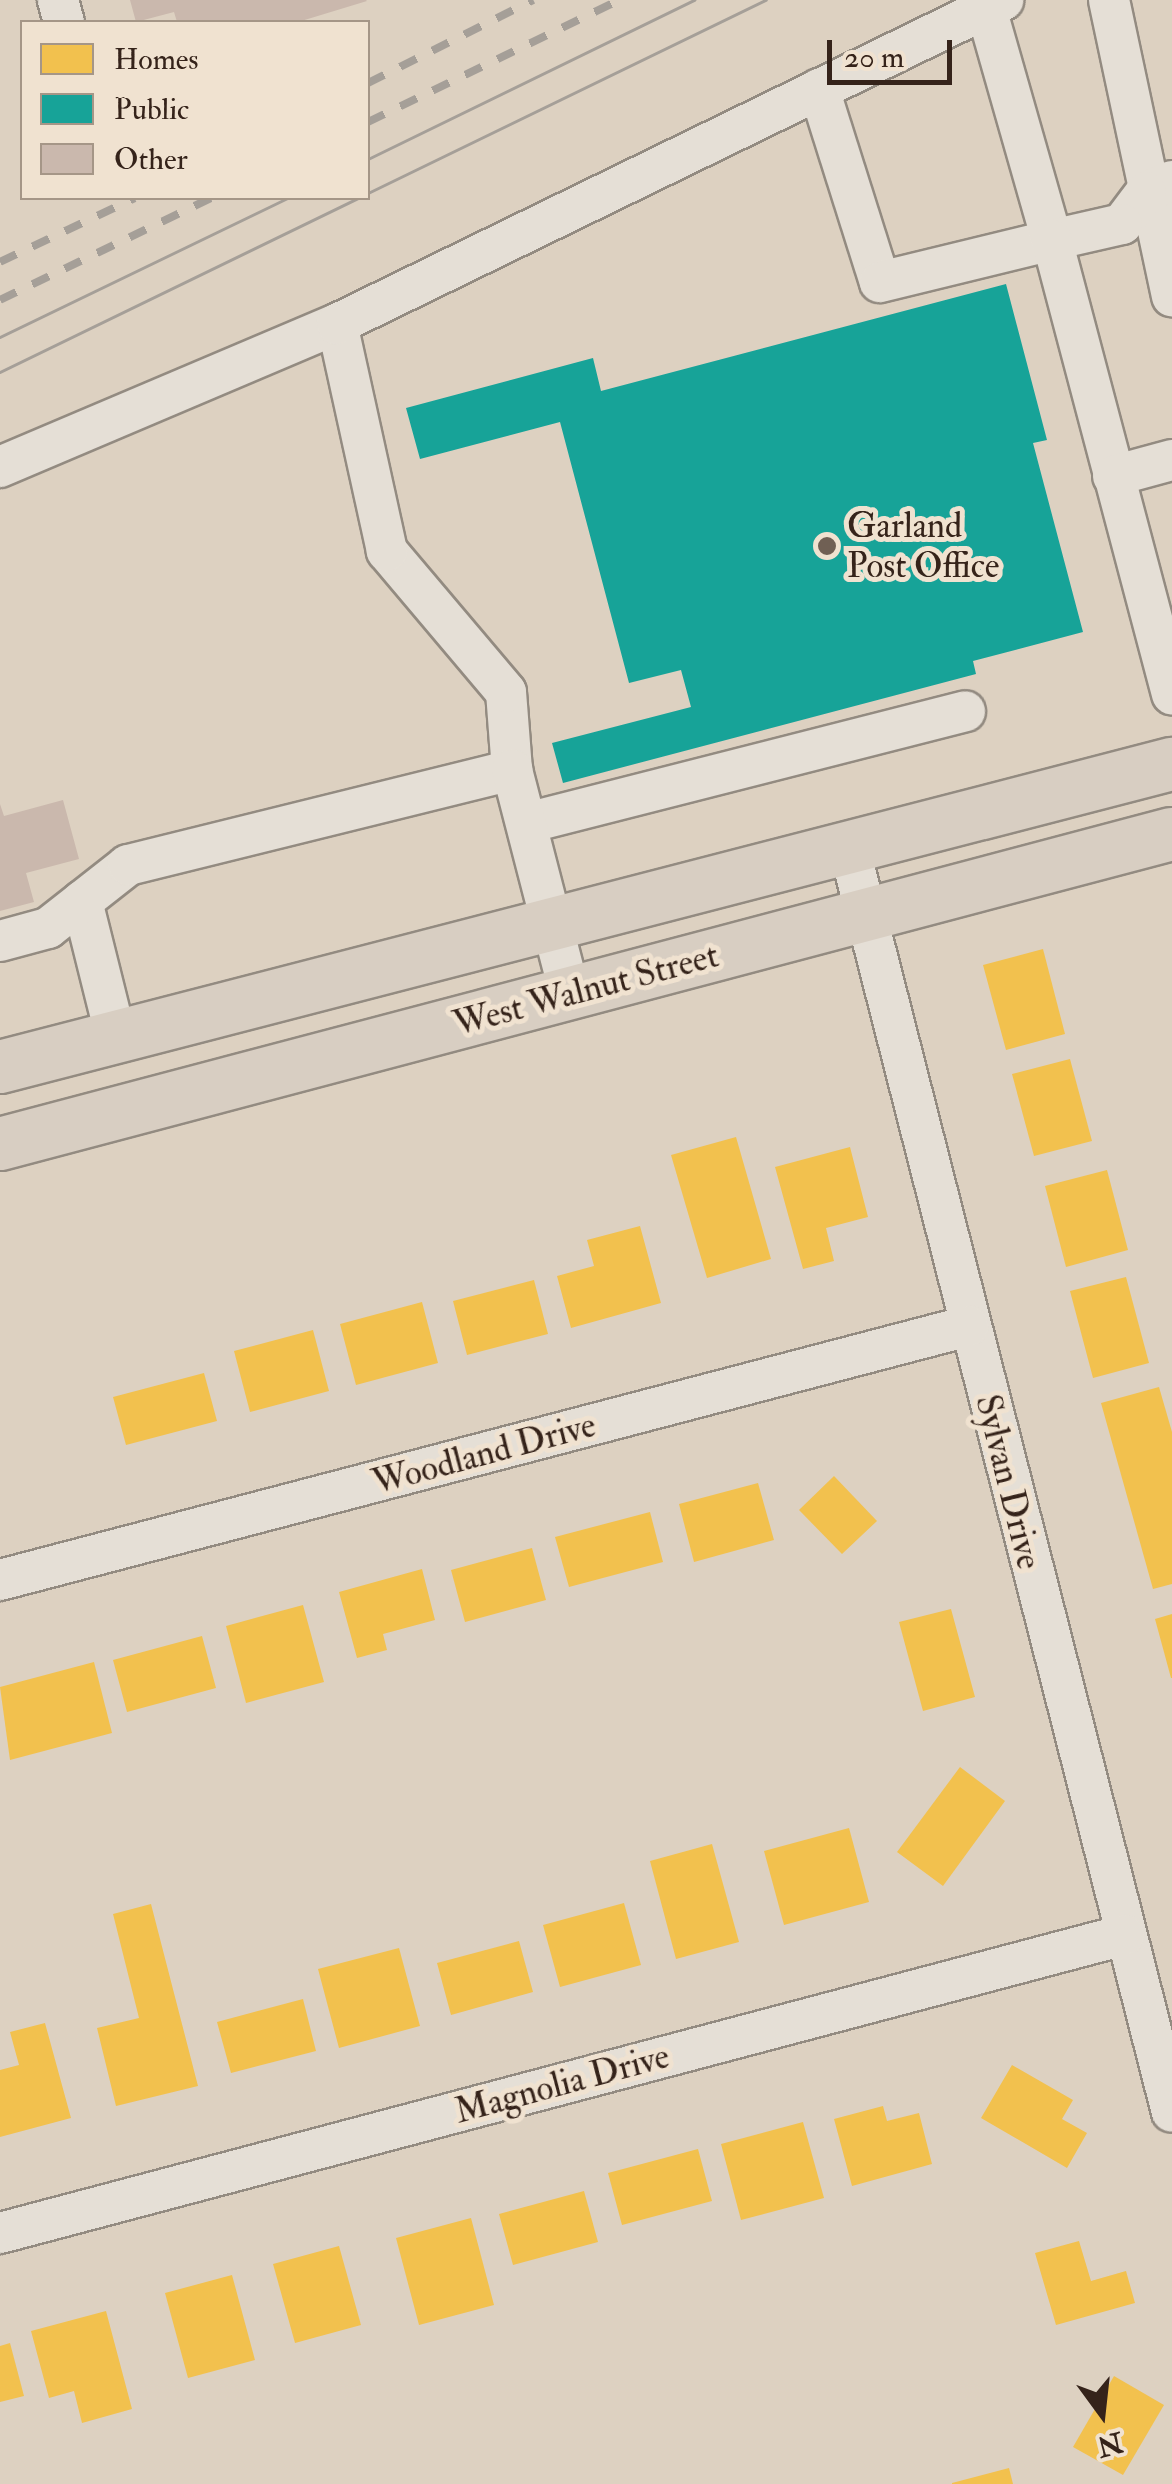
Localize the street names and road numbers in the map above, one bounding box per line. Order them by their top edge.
street label: West Walnut Street [449,934,723,1046]
street label: Sylvan Drive [966,1390,1050,1574]
street label: Woodland Drive [368,1404,600,1504]
street label: Magnolia Drive [450,2035,674,2133]

